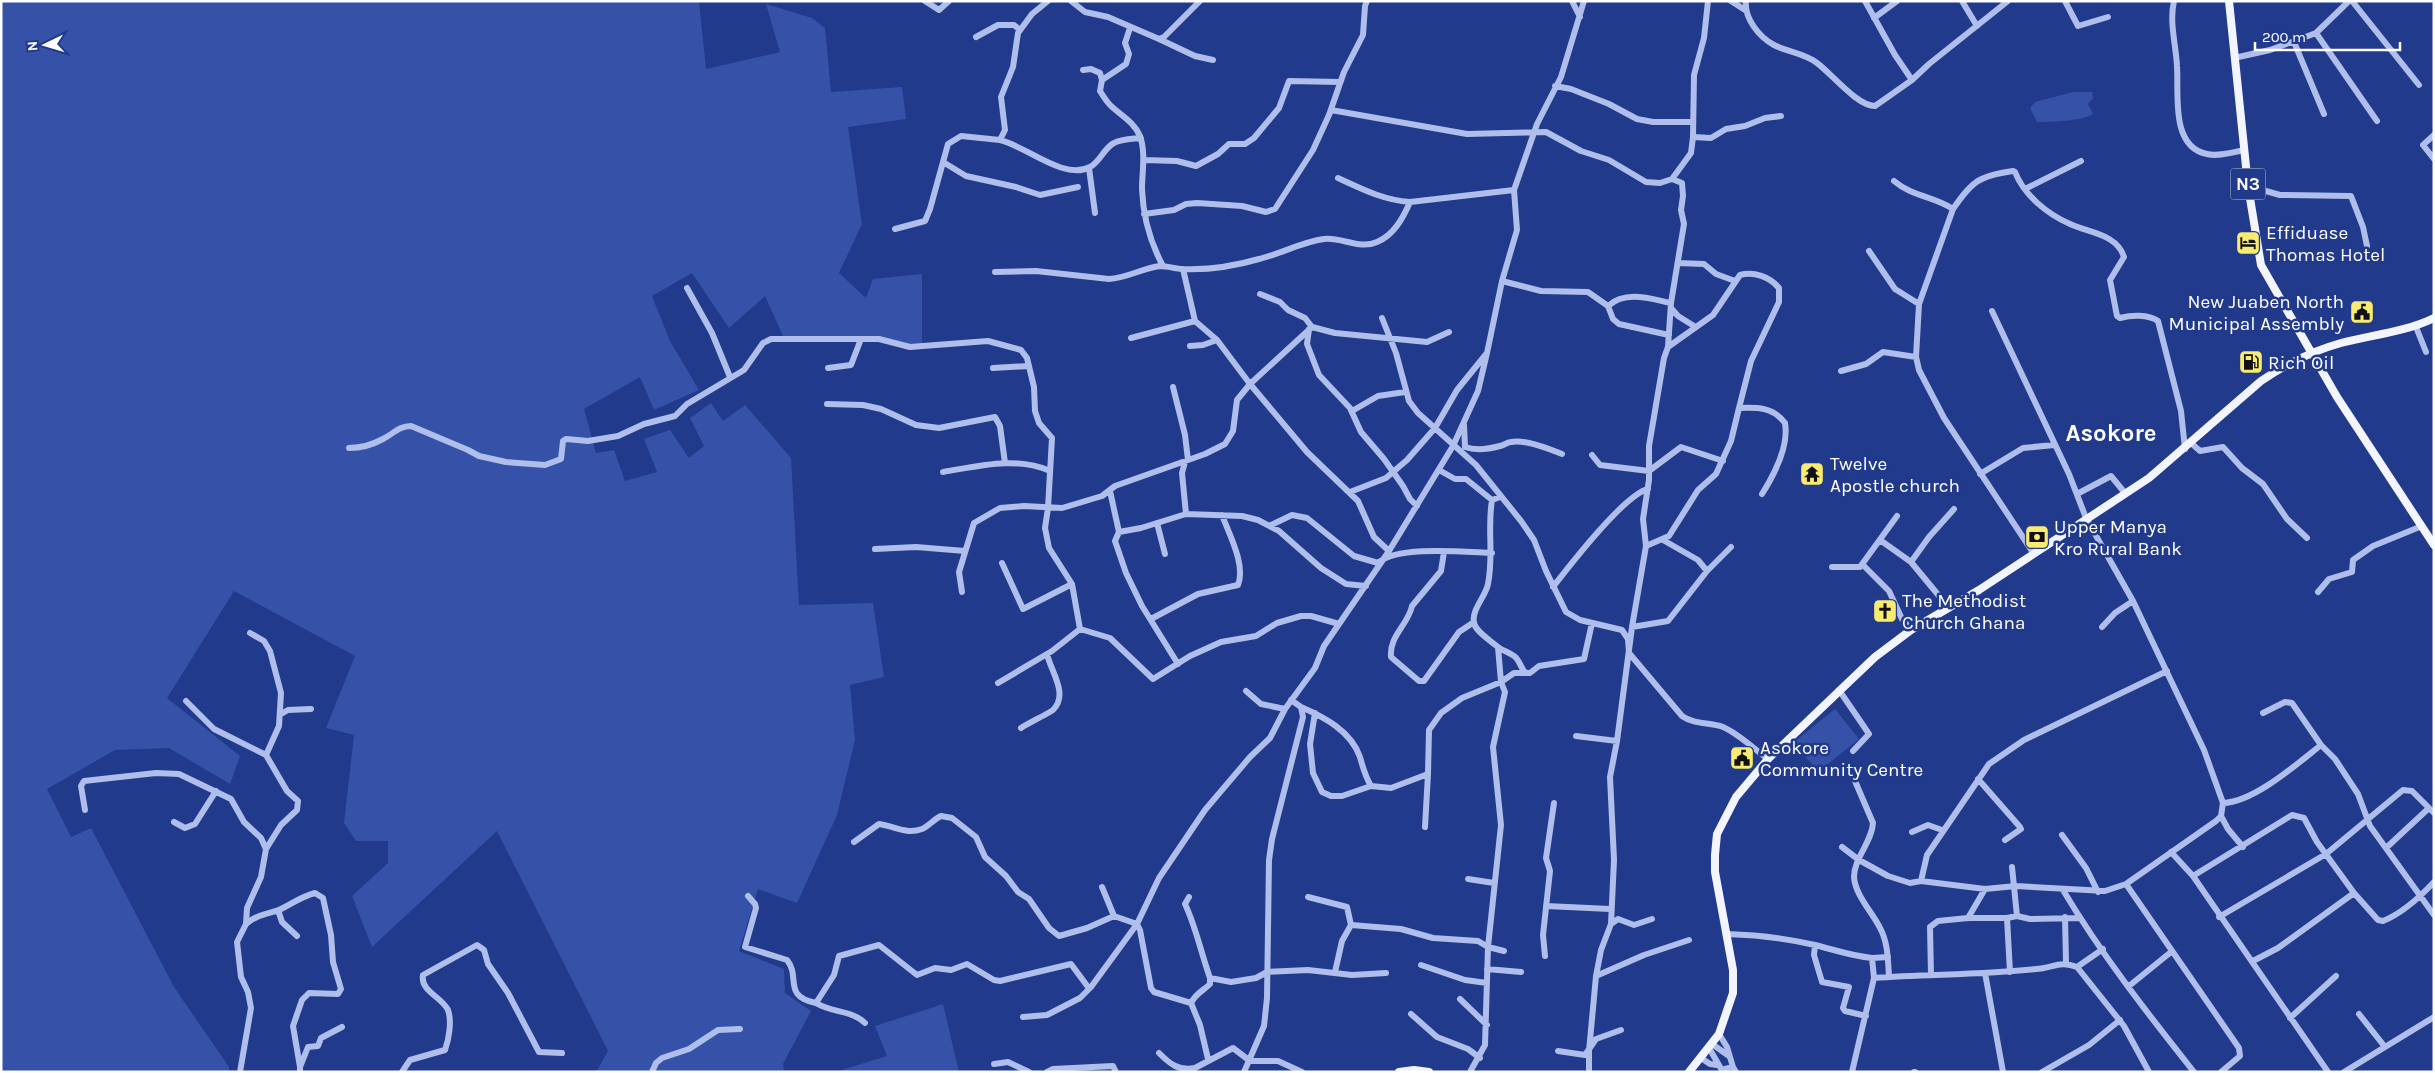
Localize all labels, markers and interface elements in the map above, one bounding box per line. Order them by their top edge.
north arrow [20,20,70,70]
scale bar [2255,20,2400,52]
text: 200 m [2262,28,2306,46]
text: N [24,40,41,52]
road number: N3 [2230,168,2266,200]
place label: Effiduase Thomas Hotel [2266,222,2385,266]
hotel icon: Effiduase Thomas Hotel [2235,230,2261,256]
place label: New Juaben North Municipal Assembly [2169,291,2344,335]
public building icon: New Juaben North Municipal Assembly [2349,299,2375,325]
fuel station icon: Rich Oil [2238,349,2264,375]
place label: Rich Oil [2268,352,2334,374]
district label: Asokore [2065,419,2157,447]
place label: Twelve Apostle church [1830,453,1960,497]
temple icon: Twelve Apostle church [1799,461,1825,487]
place label: Upper Manya Kro Rural Bank [2054,516,2182,560]
bank icon: Upper Manya Kro Rural Bank [2024,524,2050,550]
place label: The Methodist Church Ghana [1902,590,2026,634]
church icon: The Methodist Church Ghana [1872,598,1898,624]
place label: Asokore Community Centre [1760,737,1923,781]
public building icon: Asokore Community Centre [1729,745,1755,771]

